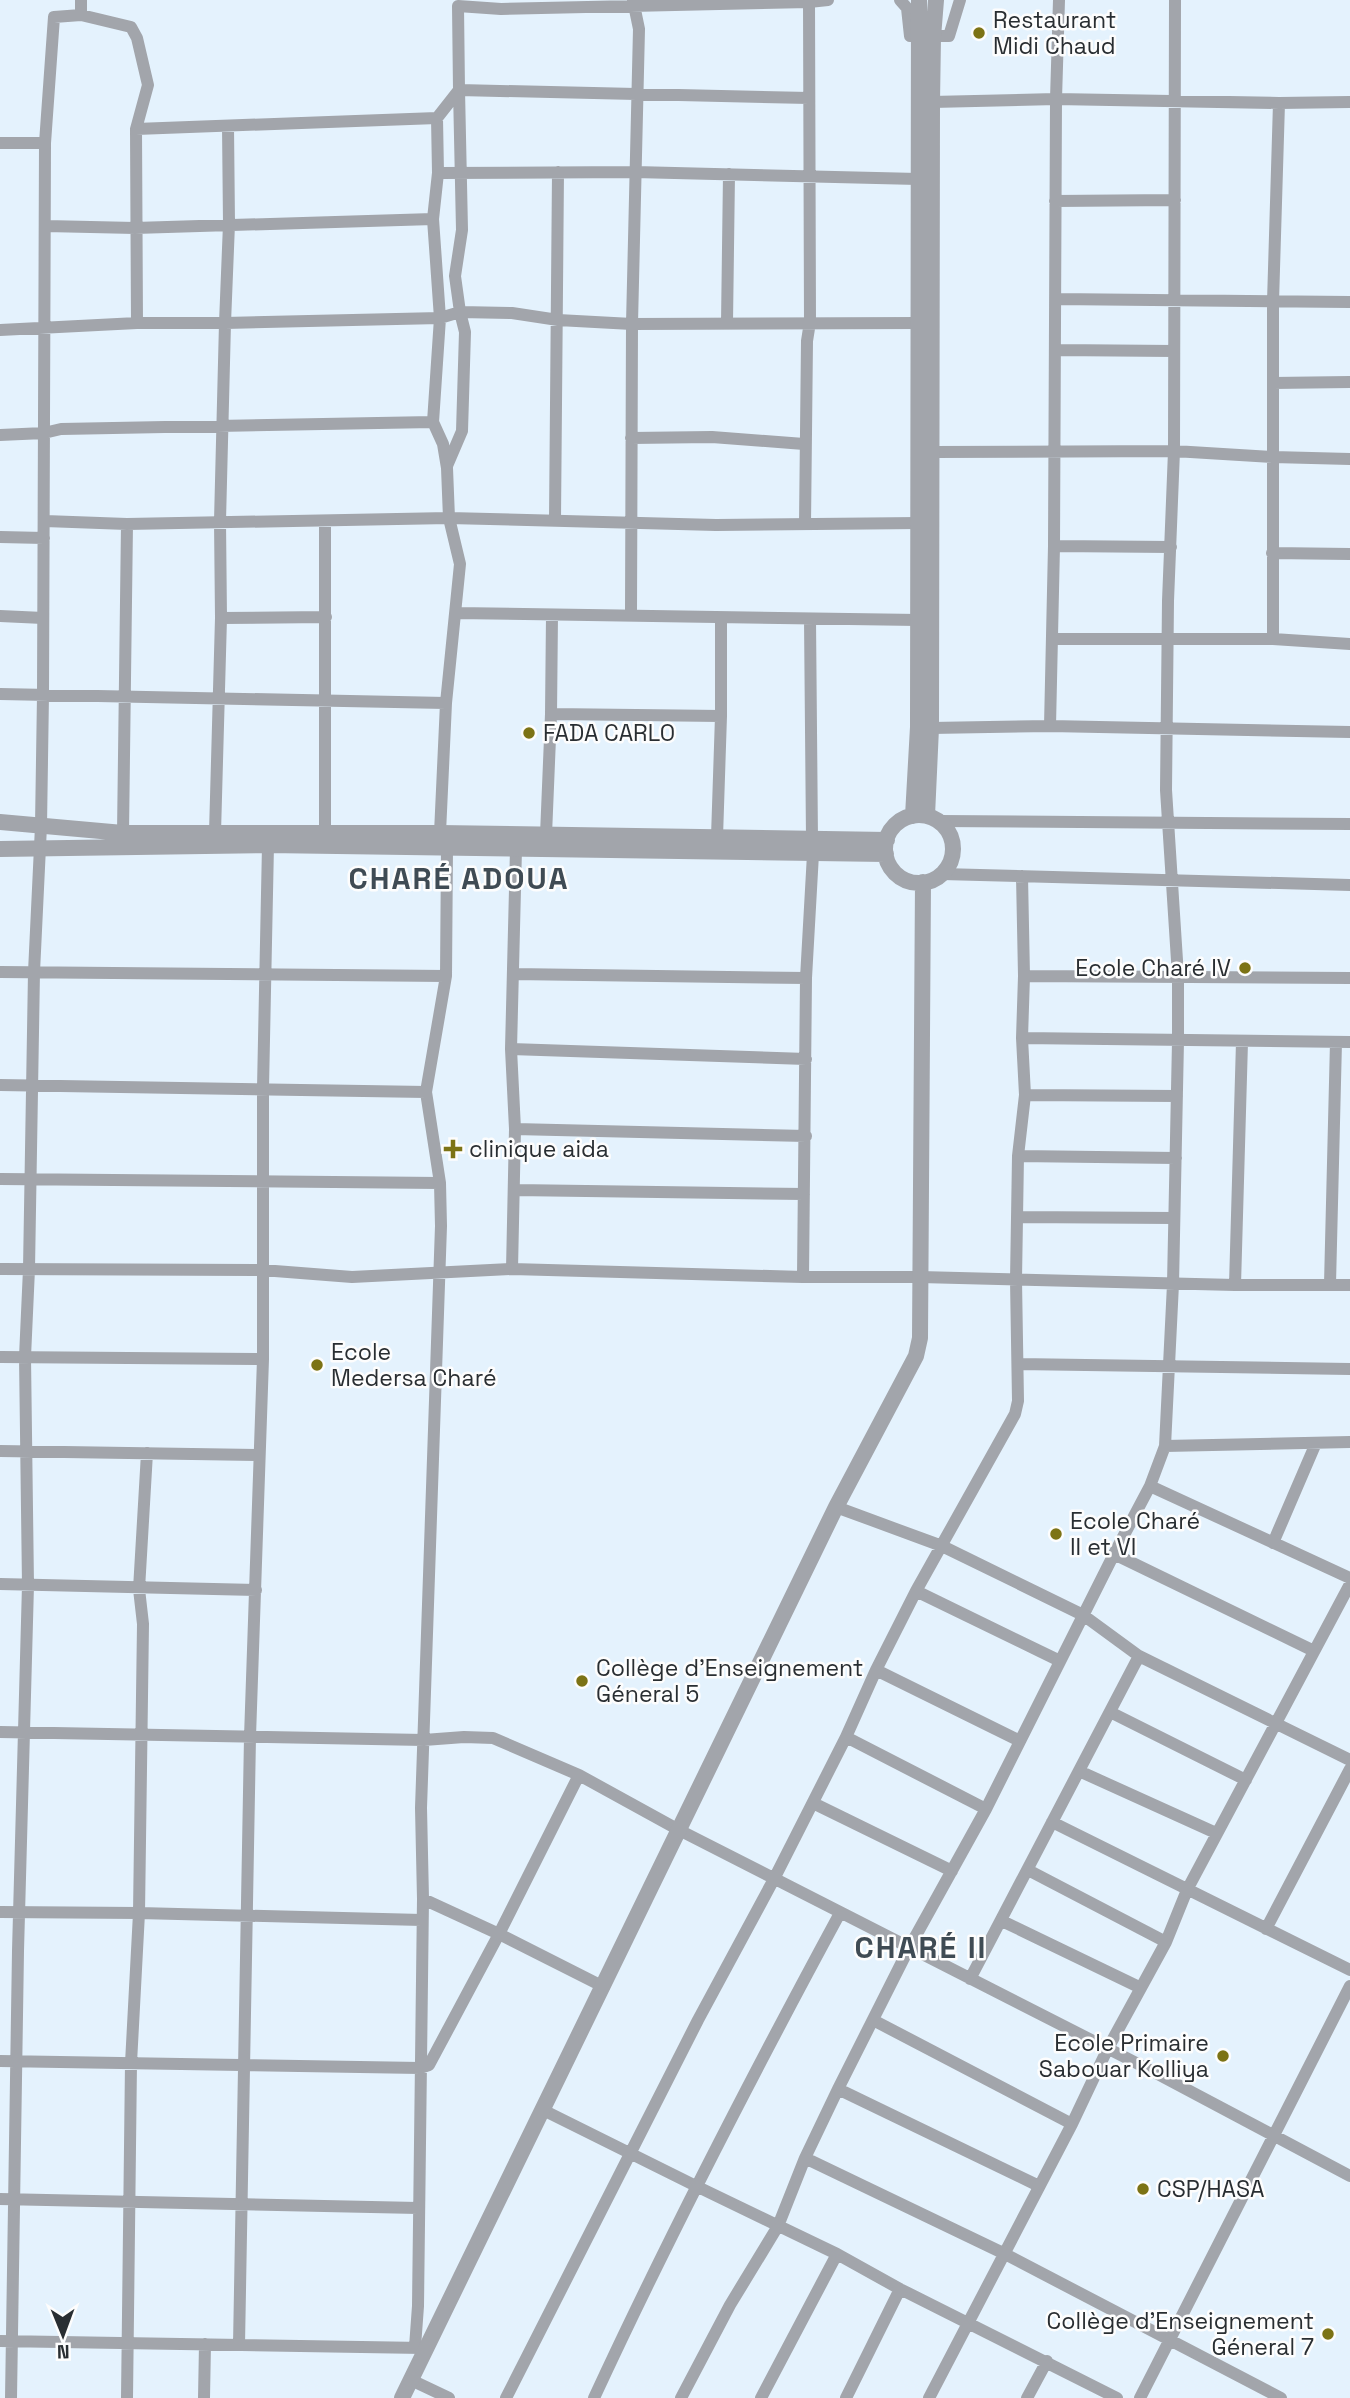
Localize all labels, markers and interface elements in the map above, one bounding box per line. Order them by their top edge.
place label: Restaurant Midi Chaud [993,5,1116,61]
marker: Restaurant Midi Chaud [971,25,987,41]
place label: FADA CARLO [543,718,675,748]
marker: FADA CARLO [521,725,537,741]
district label: CHARÉ ADOUA [348,859,570,898]
place label: Ecole Charé IV [1075,953,1231,983]
marker: Ecole Charé IV [1237,960,1253,976]
place label: clinique aida [469,1134,609,1164]
marker: clinique aida [443,1139,463,1159]
place label: Ecole Medersa Charé [331,1337,497,1393]
marker: Ecole Medersa Charé [309,1357,325,1373]
place label: Ecole Charé II et VI [1070,1506,1200,1562]
marker: Ecole Charé II et VI [1048,1526,1064,1542]
place label: Collège d'Enseignement Géneral 5 [596,1653,863,1709]
marker: Collège d'Enseignement Géneral 5 [574,1673,590,1689]
district label: CHARÉ II [854,1928,988,1967]
place label: Ecole Primaire Sabouar Kolliya [1039,2028,1209,2084]
marker: Ecole Primaire Sabouar Kolliya [1215,2048,1231,2064]
place label: CSP/HASA [1157,2174,1264,2204]
marker: CSP/HASA [1135,2181,1151,2197]
north arrow [28,2300,98,2370]
place label: Collège d'Enseignement Géneral 7 [1047,2306,1314,2362]
marker: Collège d'Enseignement Géneral 7 [1320,2326,1336,2342]
text: N [57,2339,70,2364]

